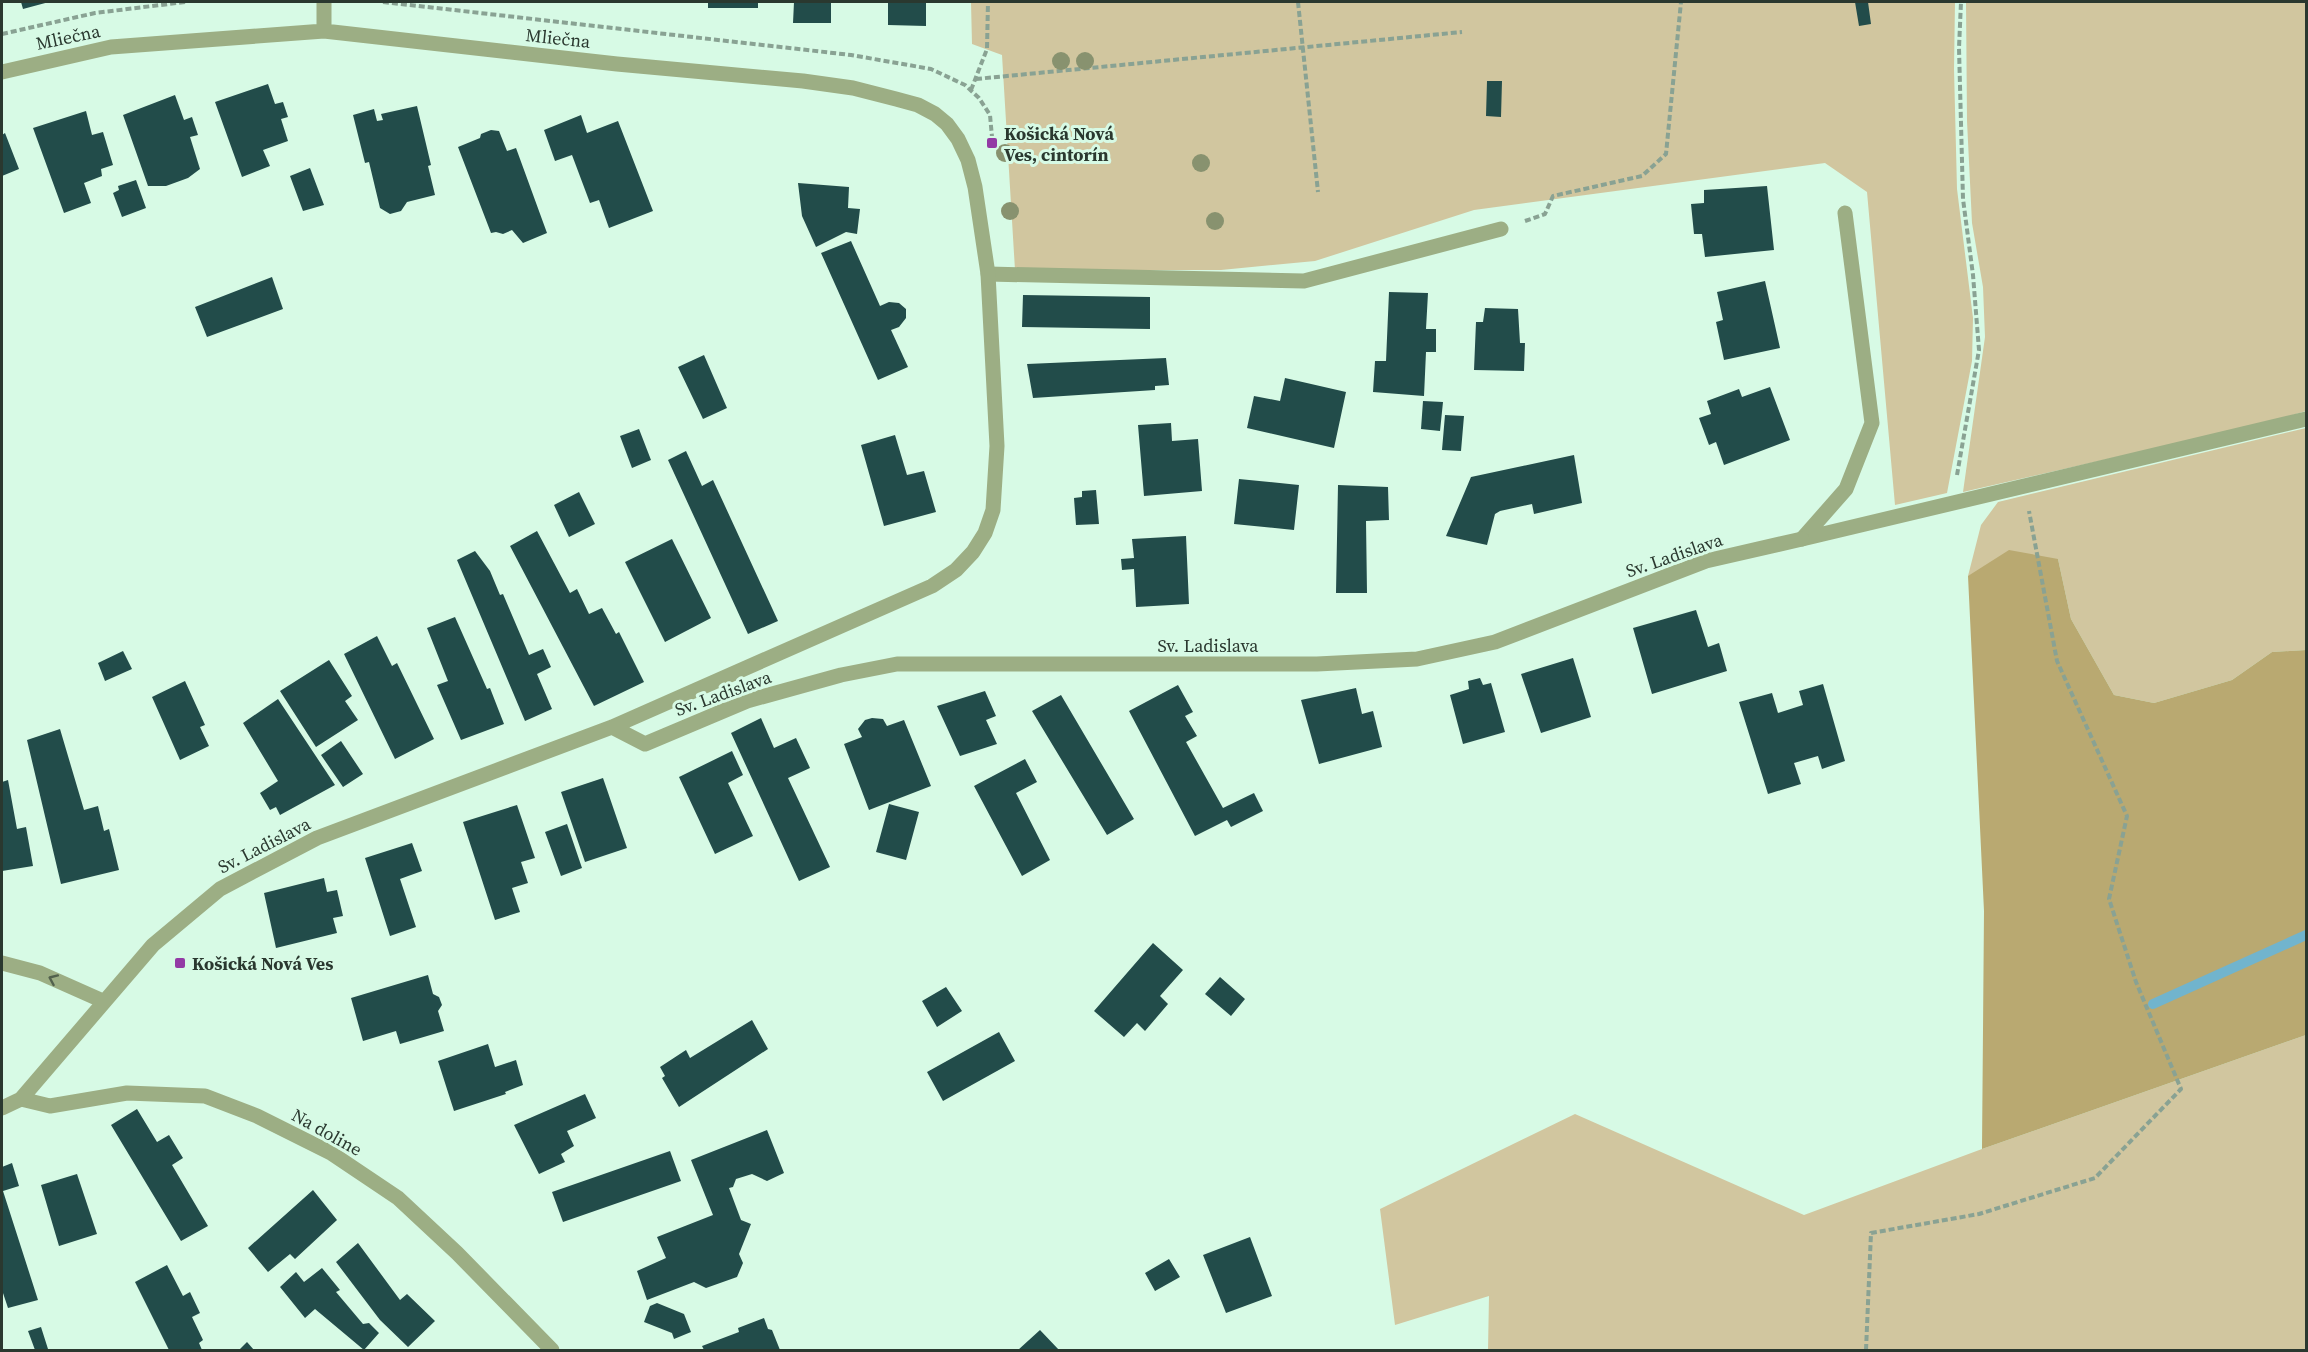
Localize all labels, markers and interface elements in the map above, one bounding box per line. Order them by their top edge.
street label: Mliečna [34,18,103,56]
street label: Mliečna [524,22,592,54]
place label: Košická Nová Ves, cintorín [1004,121,1114,167]
marker: Košická Nová Ves, cintorín [985,136,999,150]
street label: Sv. Ladislava [1622,526,1727,583]
street label: Sv. Ladislava [1158,633,1259,658]
street label: Sv. Ladislava [671,664,775,722]
street label: Sv. Ladislava [213,811,315,879]
place label: Košická Nová Ves [192,951,333,976]
marker: Košická Nová Ves [173,956,187,970]
one-way arrow [49,974,60,986]
street label: Na doline [287,1102,367,1162]

